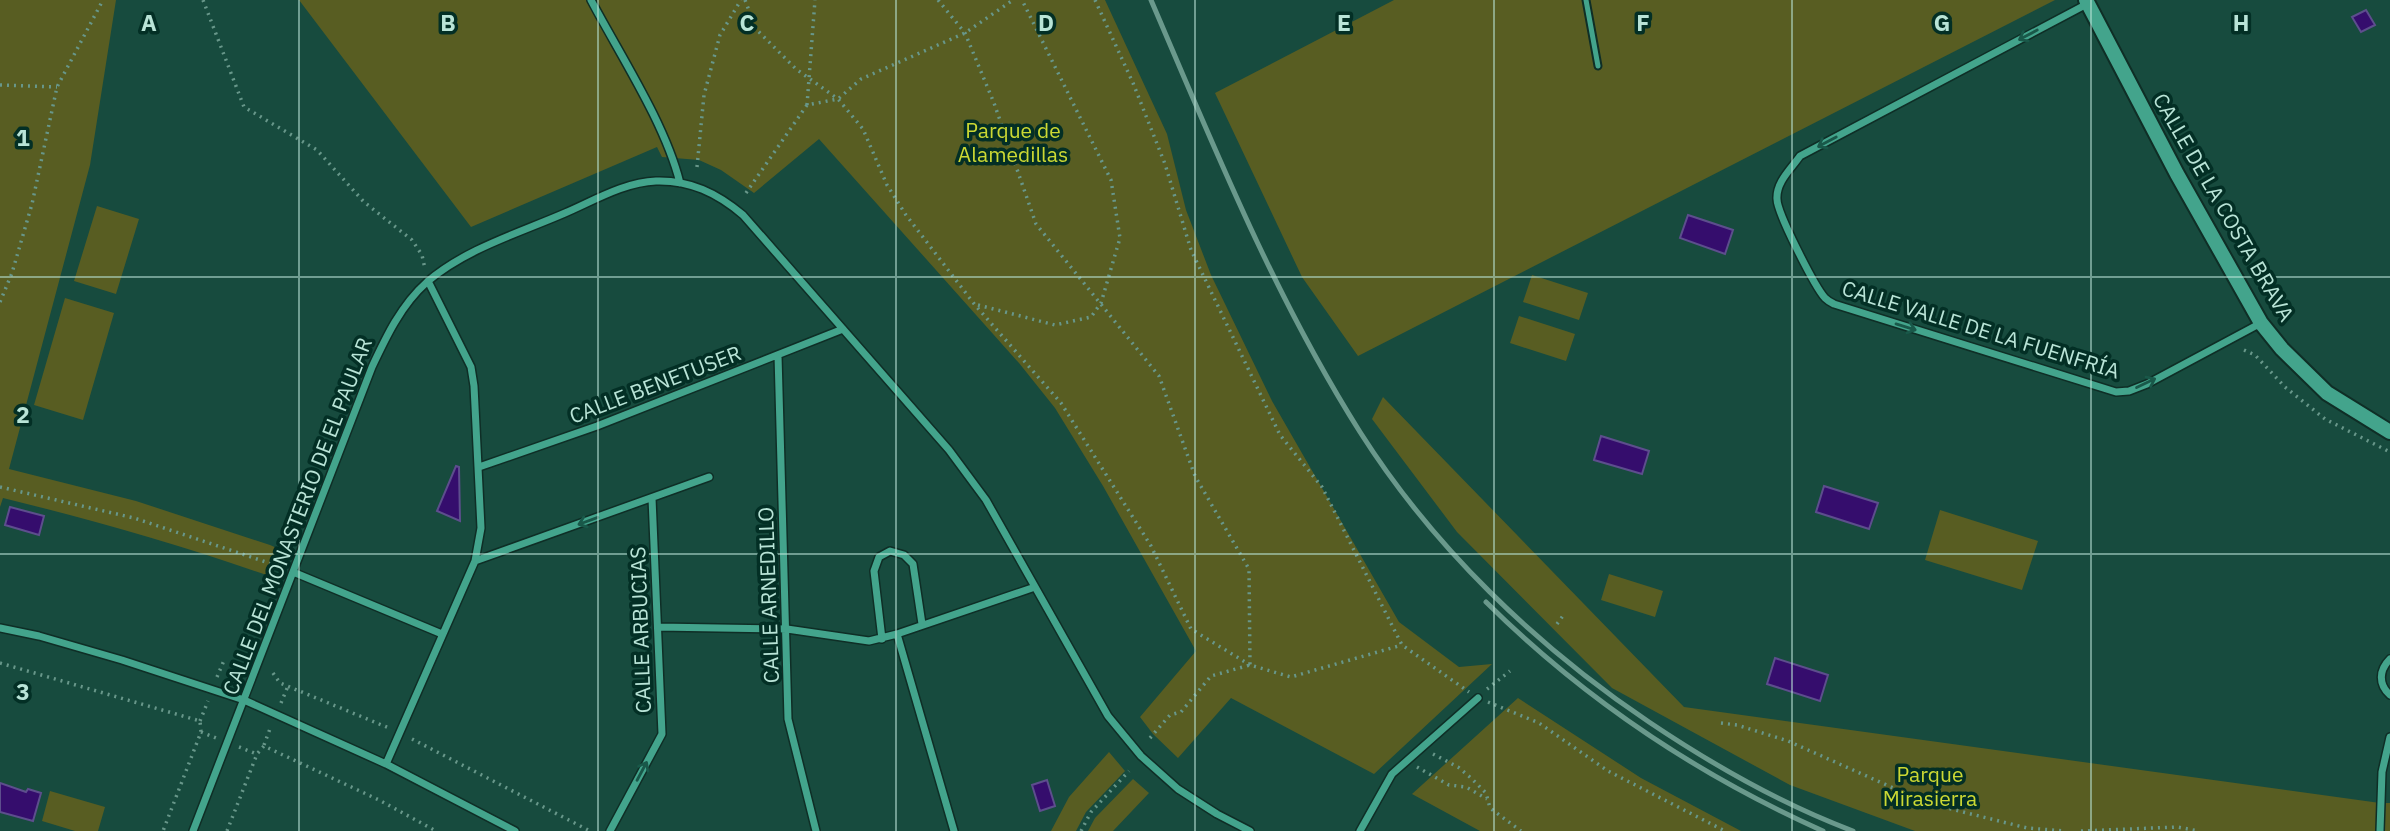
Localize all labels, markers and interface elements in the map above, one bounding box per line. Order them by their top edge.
text: A [141,7,157,37]
text: B [440,7,456,37]
text: C [740,7,755,37]
text: D [1038,7,1054,37]
text: E [1337,7,1351,37]
text: F [1636,7,1650,37]
text: G [1934,7,1950,37]
text: H [2233,7,2249,37]
one-way arrow [2018,29,2039,42]
street label: CALLE DE LA COSTA BRAVA [2147,88,2301,326]
park label: Parque de Alamedillas [958,116,1068,168]
text: 1 [16,122,30,152]
one-way arrow [1817,136,1838,149]
street label: CALLE VALLE DE LA FUENFRÍA [1839,273,2123,385]
one-way arrow [1894,322,1916,334]
street label: CALLE DEL MONASTERIO DE EL PAULAR [216,333,378,699]
street label: CALLE BENETUSER [565,338,745,430]
one-way arrow [2135,376,2156,390]
text: 2 [16,399,30,429]
street label: CALLE ARNEDILLO [751,506,785,684]
one-way arrow [578,516,600,528]
street label: CALLE ARBUCIAS [623,546,657,714]
text: 3 [16,676,30,706]
park label: Parque Mirasierra [1883,760,1977,812]
one-way arrow [636,761,649,782]

